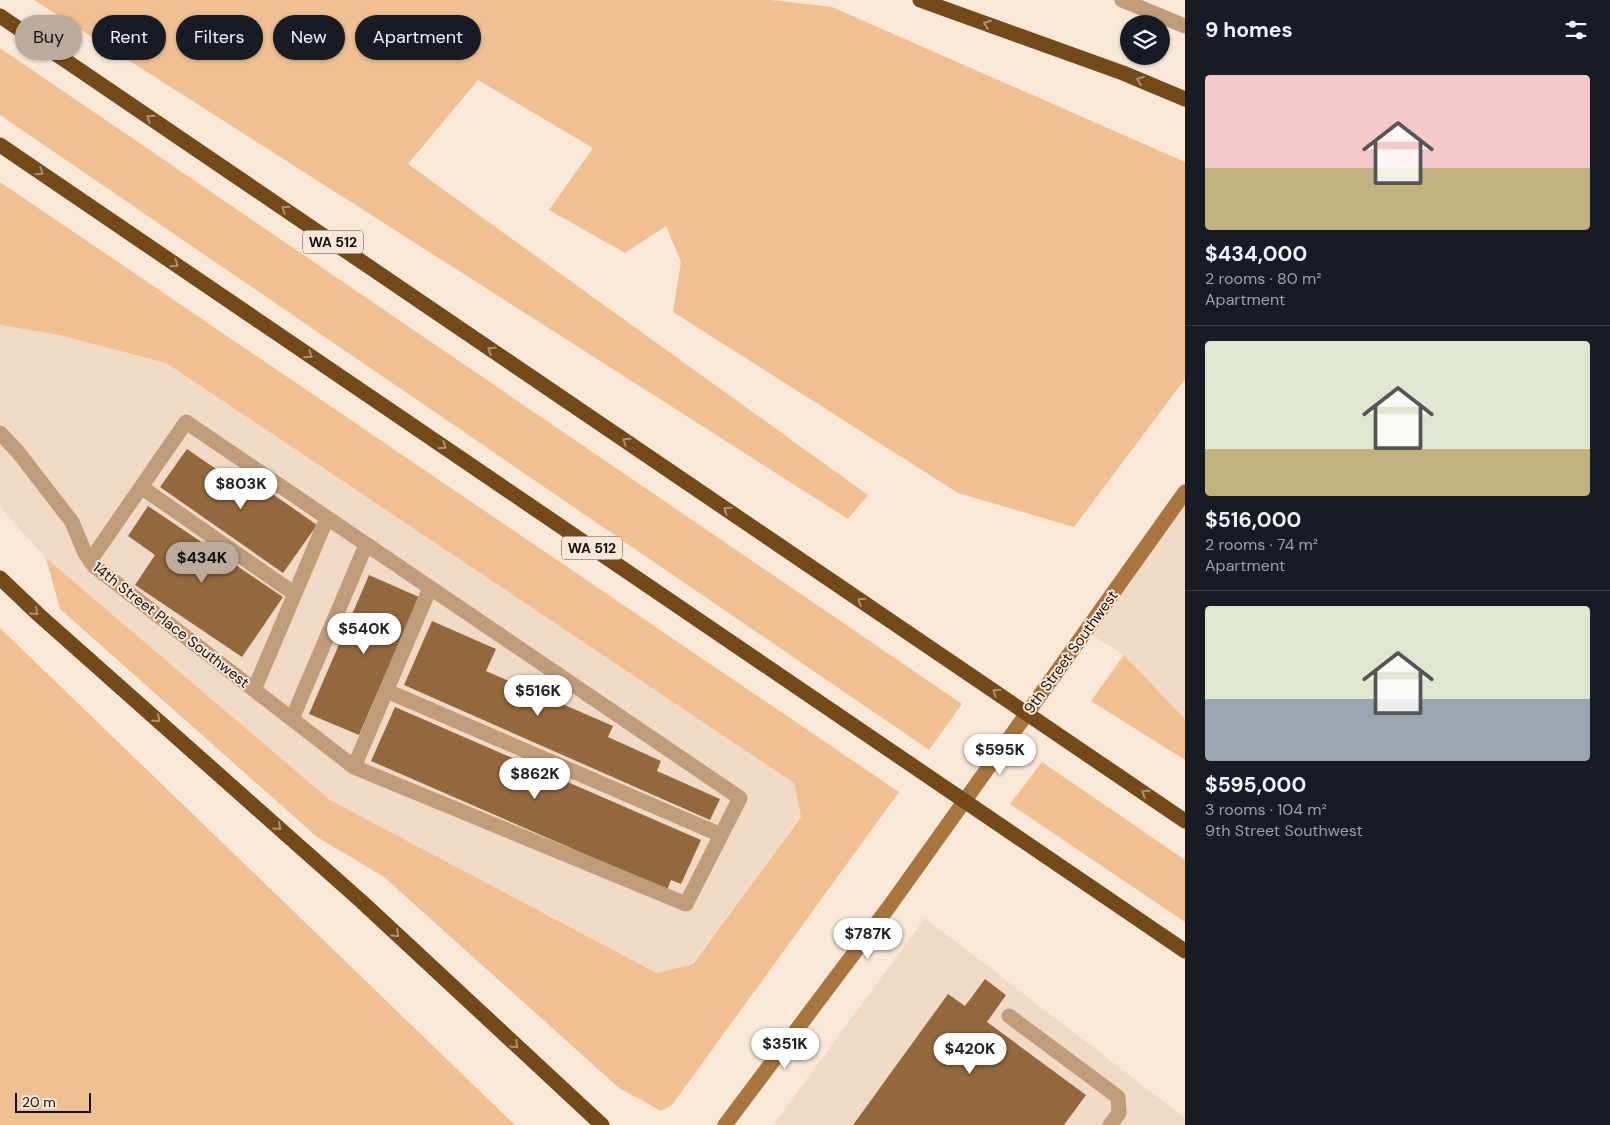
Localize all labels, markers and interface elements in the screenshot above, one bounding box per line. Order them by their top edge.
chip: Buy [15,15,82,60]
chip: Rent [92,15,166,60]
chip: Filters [176,15,263,60]
chip: New [273,15,345,60]
chip: Apartment [355,15,481,60]
map controls [1120,15,1170,65]
button: layers [1120,15,1170,65]
text: 9 homes [1205,16,1293,44]
icon: filters [1562,16,1590,44]
one-way arrow [984,20,992,30]
one-way arrow [1136,76,1145,87]
icon: home [1353,108,1443,198]
one-way arrow [146,115,156,124]
one-way arrow [35,166,44,175]
one-way arrow [281,206,290,215]
road number: WA 512 [303,230,363,253]
text: $434,000 [1205,240,1307,268]
one-way arrow [169,257,178,267]
text: 2 rooms · 80 m² [1205,268,1322,289]
text: Apartment [1205,289,1285,310]
one-way arrow [488,347,497,356]
one-way arrow [303,349,313,358]
icon: home [1353,373,1443,463]
one-way arrow [622,438,632,447]
one-way arrow [438,440,447,449]
pin: $803K [206,468,276,510]
text: $803K [215,473,267,494]
text: $516,000 [1205,506,1301,534]
one-way arrow [723,507,733,516]
text: 2 rooms · 74 m² [1205,534,1318,555]
road number: WA 512 [562,536,622,560]
pin: $434K [167,542,237,584]
text: $434K [177,547,227,568]
text: Apartment [1205,555,1285,576]
street label: 14th Street Place Southwest [89,558,253,693]
street label: 9th Street Southwest [1019,586,1123,718]
one-way arrow [858,598,867,607]
one-way arrow [30,606,39,615]
pin: $540K [329,612,399,655]
text: $540K [338,618,390,639]
icon: home [1353,638,1443,728]
pin: $516K [503,674,573,717]
text: $516K [515,680,561,701]
one-way arrow [992,689,1002,698]
one-way arrow [152,713,161,722]
pin: $595K [965,734,1035,776]
text: $595K [975,739,1025,760]
pin: $862K [500,758,570,800]
text: $862K [510,763,560,784]
text: $595,000 [1205,771,1306,799]
one-way arrow [1141,790,1150,799]
text: 3 rooms · 104 m² [1205,799,1327,820]
text: 9th Street Southwest [1205,820,1363,841]
one-way arrow [273,822,282,831]
pin: $787K [833,918,903,960]
text: $787K [844,923,892,944]
one-way arrow [391,928,400,937]
pin: $351K [750,1028,820,1070]
pin: $420K [935,1032,1005,1075]
text: $351K [762,1033,808,1054]
text: $420K [945,1038,995,1059]
one-way arrow [510,1039,519,1048]
scale bar [15,1090,91,1113]
text: 20 m [22,1093,56,1111]

